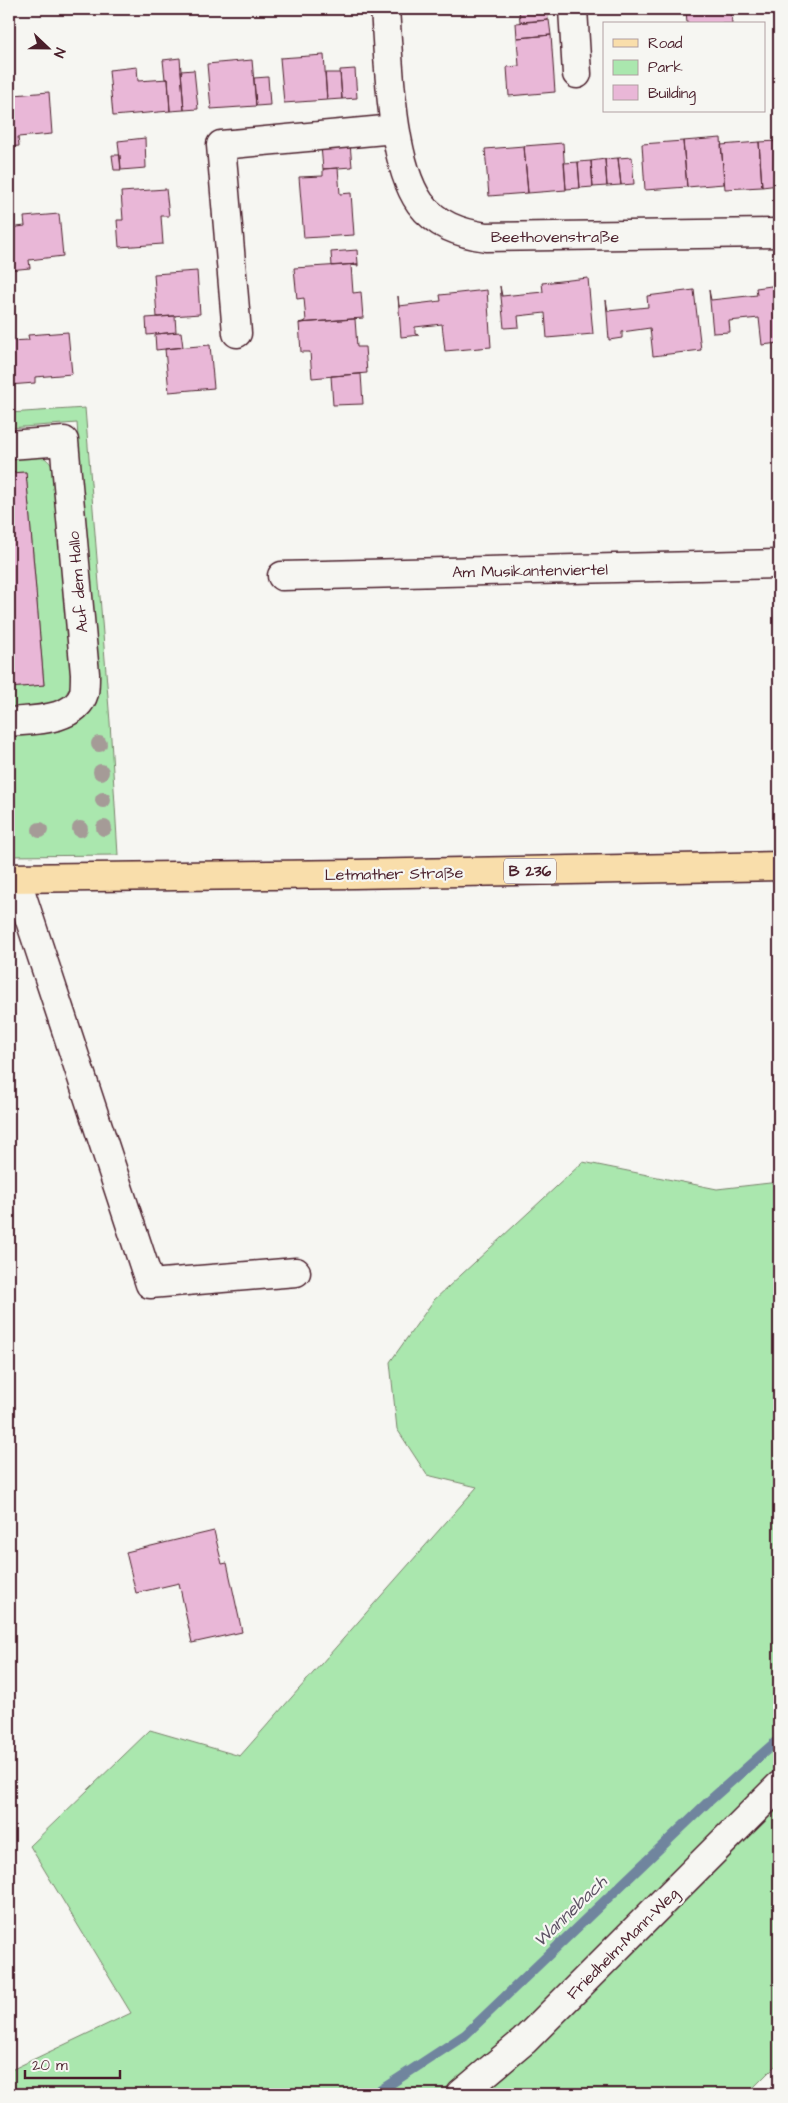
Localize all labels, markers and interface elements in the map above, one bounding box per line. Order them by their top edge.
north arrow [22,22,72,72]
legend [603,22,766,112]
text: Road [648,33,683,54]
text: N [48,45,70,61]
text: Park [648,57,683,78]
text: Building [648,83,696,105]
street label: Beethovenstraße [491,226,620,248]
street label: Auf dem Hallo [63,530,93,634]
street label: Am Musikantenviertel [452,559,608,583]
road number: B 236 [504,858,556,884]
street label: Letmather Straße [324,862,464,886]
water label: Wannebach [528,1869,613,1953]
street label: Friedhelm-Mann-Weg [562,1883,684,2005]
scale bar [25,2048,120,2080]
text: 20 m [32,2055,68,2076]

